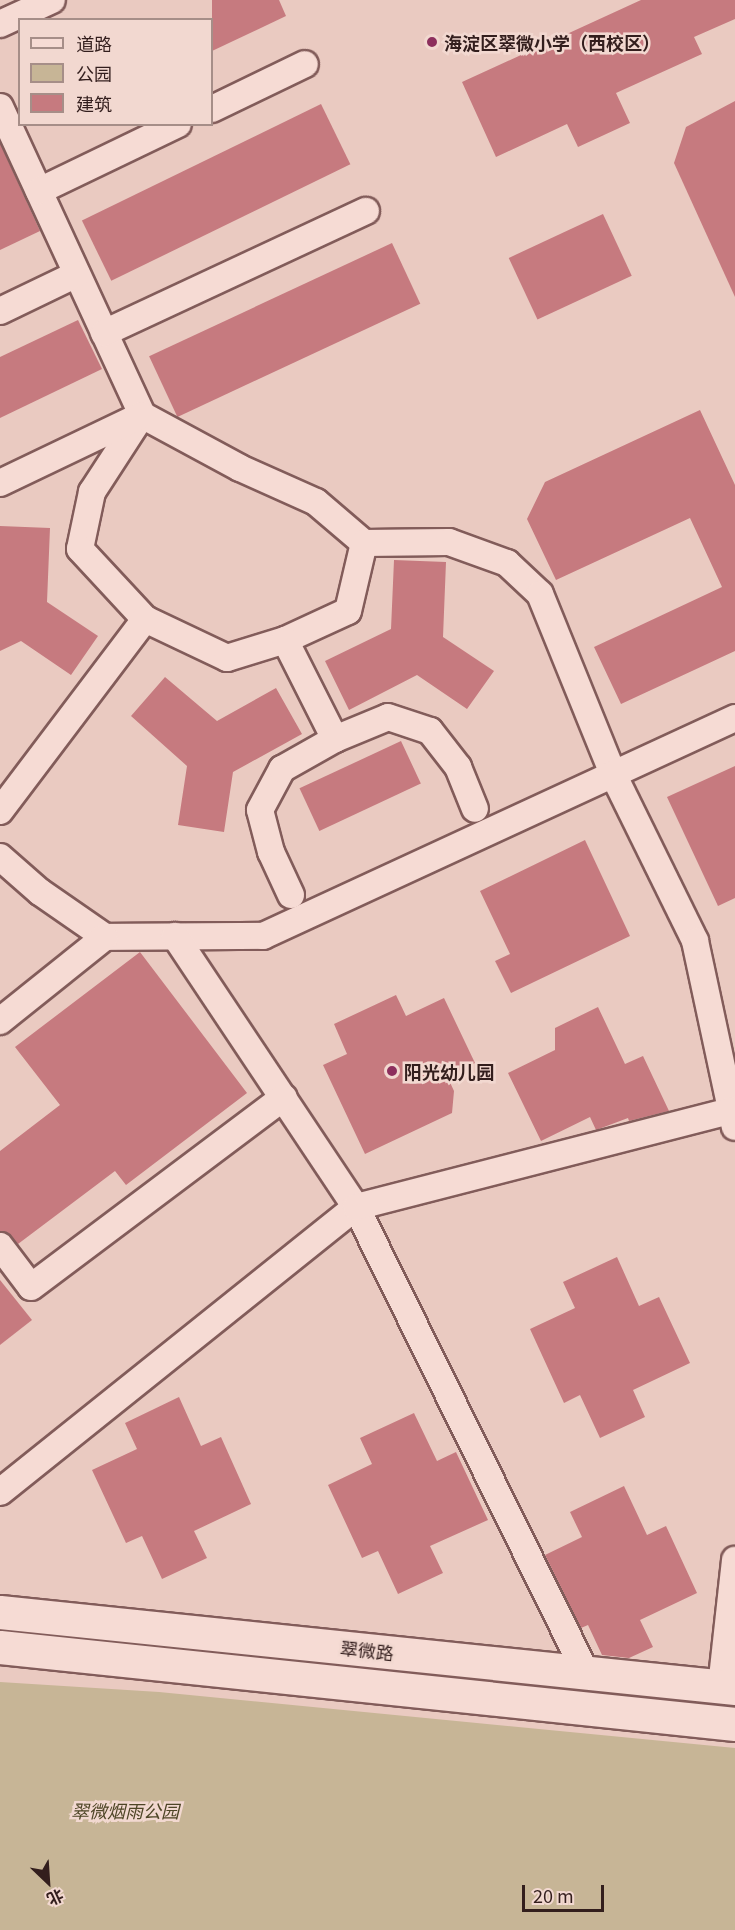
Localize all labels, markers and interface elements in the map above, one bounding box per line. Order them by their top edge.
legend [18,18,213,126]
text: 道路 [76,30,112,56]
place label: 海淀区翠微小学（西校区） [444,31,660,53]
marker: 海淀区翠微小学（西校区） [425,35,439,49]
text: 公园 [76,60,112,86]
text: 建筑 [76,90,112,116]
place label: 阳光幼儿园 [404,1060,494,1082]
marker: 阳光幼儿园 [385,1064,399,1078]
street label: 翠微路 [339,1636,395,1664]
park label: 翠微烟雨公园 [71,1799,179,1821]
north arrow [18,1852,78,1912]
scale bar [525,1873,608,1911]
text: 20 m [533,1882,574,1908]
text: 北 [43,1884,68,1913]

